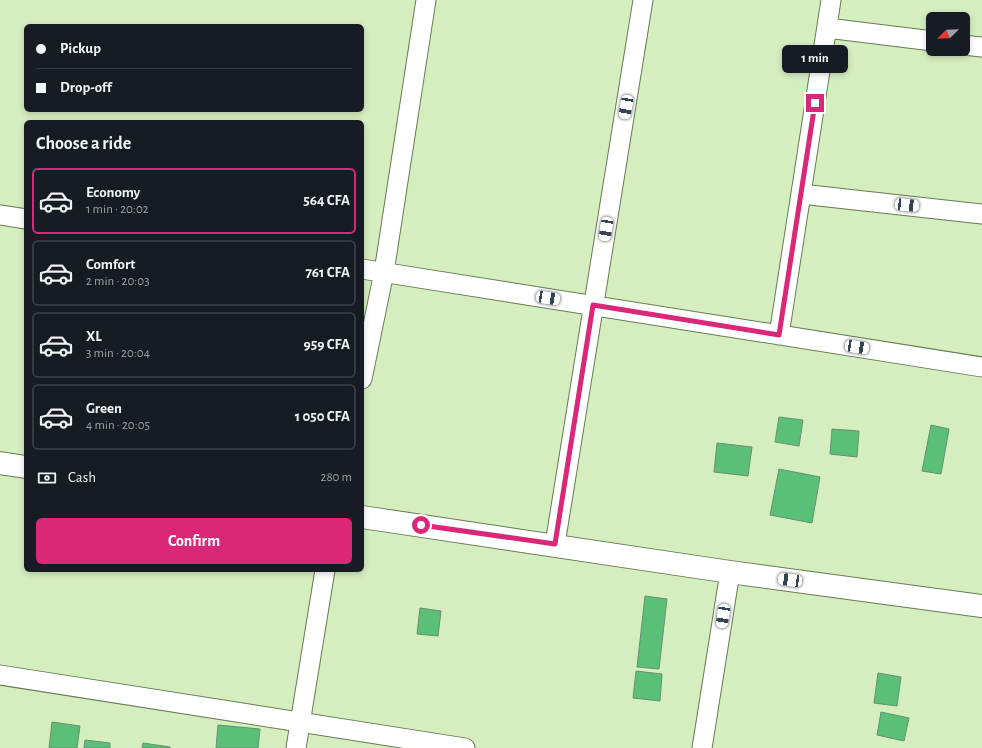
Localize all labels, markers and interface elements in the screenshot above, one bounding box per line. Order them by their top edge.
north arrow [926,12,970,56]
map controls [926,12,970,56]
text: Pickup [60,41,101,56]
callout: 1 min [782,45,848,73]
text: 1 min [801,52,829,65]
text: Drop-off [60,80,112,95]
car [618,94,634,120]
route end [806,94,824,112]
text: Choose a ride [36,135,131,153]
icon: car [38,183,74,219]
text: Economy [86,185,140,200]
text: 564 CFA [303,193,350,208]
car [894,198,920,212]
text: 1 min · 20:02 [86,203,149,216]
car [598,216,614,242]
icon: car [38,255,74,291]
text: Comfort [86,257,135,272]
text: 761 CFA [305,265,350,280]
text: 2 min · 20:03 [86,275,150,288]
car [535,290,561,306]
icon: car [38,327,74,363]
text: XL [86,329,102,344]
text: 959 CFA [304,337,350,352]
car [844,339,870,355]
text: 3 min · 20:04 [86,347,150,360]
icon: car [38,399,74,435]
text: Green [86,401,122,416]
text: 1 050 CFA [295,409,350,424]
text: 4 min · 20:05 [86,419,150,432]
icon: cash [36,467,58,489]
text: Cash [68,470,96,485]
text: 280 m [321,471,352,484]
route start [412,516,430,534]
button: Confirm [36,518,352,564]
car [777,572,803,588]
car [715,603,731,629]

